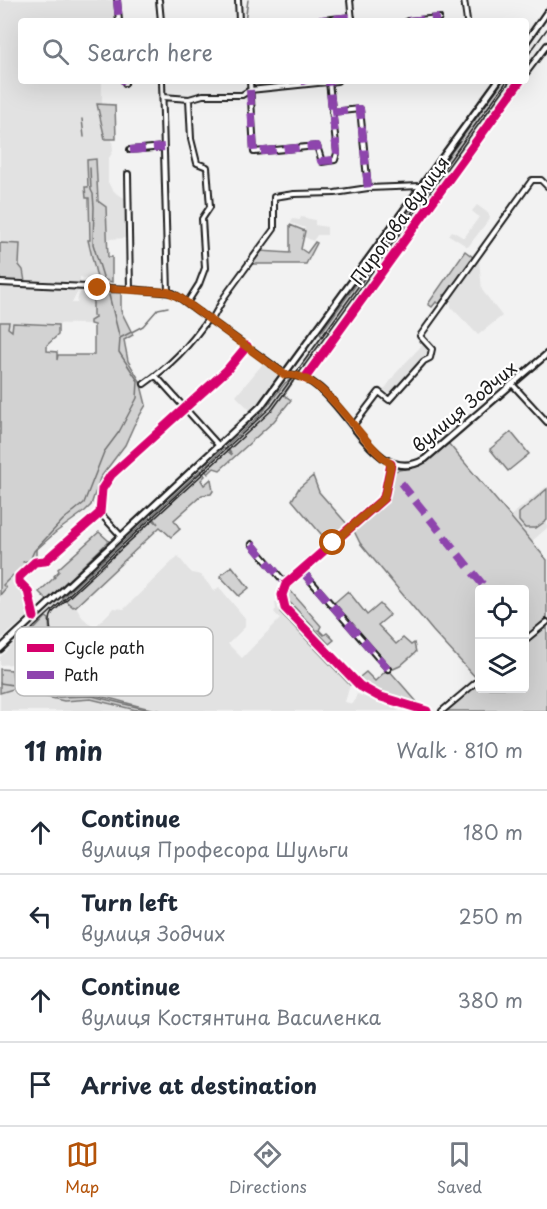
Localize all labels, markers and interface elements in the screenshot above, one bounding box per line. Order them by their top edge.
search box [18,18,529,84]
icon: search [39,35,72,68]
text: Search here [87,35,213,68]
street label: Пирогова вулиця [343,150,455,290]
route end [84,274,110,300]
street label: вулиця Зодчих [406,354,522,458]
route start [319,529,345,555]
map controls [475,585,529,693]
button: locate [475,585,529,639]
legend [15,627,213,696]
text: Cycle path [64,635,145,659]
button: layers [475,639,529,693]
text: Path [64,662,99,686]
text: 11 min [24,731,103,770]
text: Walk · 810 m [396,735,523,765]
text: Continue [81,801,180,834]
icon: ahead [24,816,57,849]
text: 180 m [463,817,523,847]
text: вулиця Професора Шульги [81,834,349,864]
text: Turn left [81,885,178,918]
icon: left [24,900,57,933]
text: 250 m [459,901,523,931]
text: вулиця Зодчих [81,918,225,948]
text: Continue [81,969,180,1002]
icon: ahead [24,984,57,1017]
text: 380 m [457,985,523,1015]
text: вулиця Костянтина Василенка [81,1002,381,1032]
icon: arrive [24,1068,57,1101]
text: Arrive at destination [81,1068,317,1101]
tab: Map [65,1138,99,1198]
tab: Directions [229,1138,307,1198]
tab: Saved [437,1138,482,1198]

